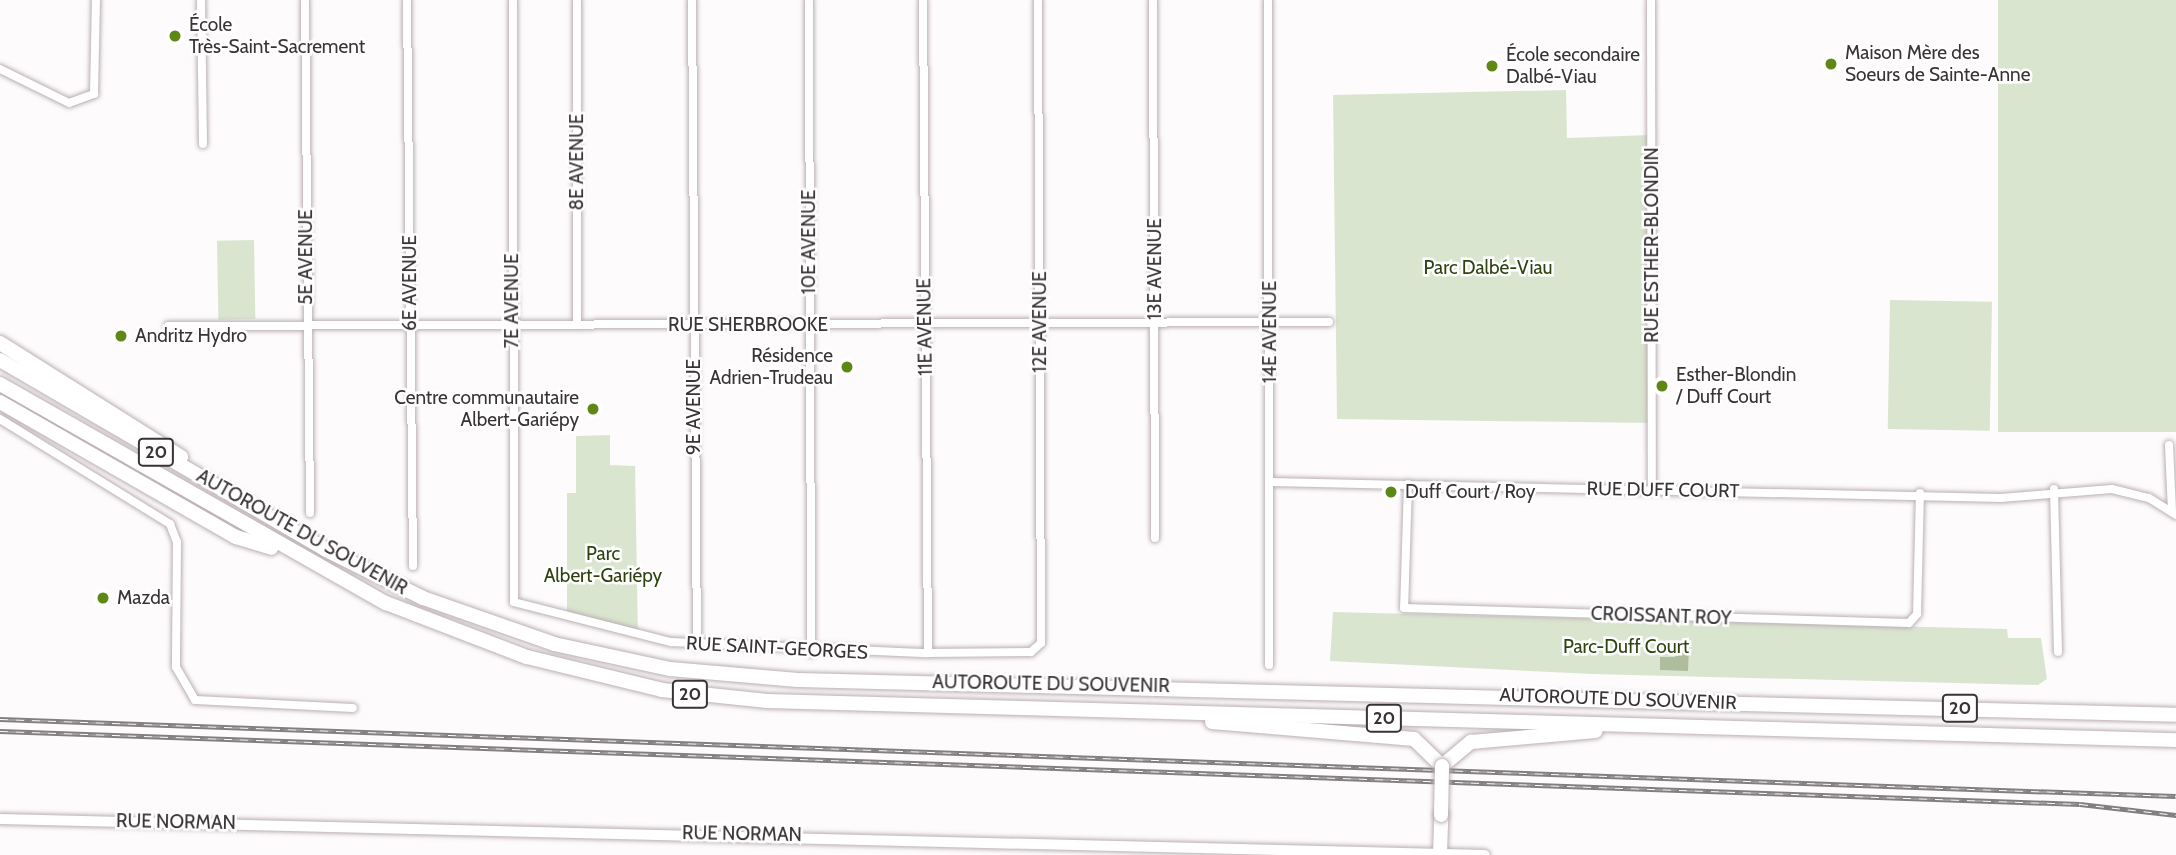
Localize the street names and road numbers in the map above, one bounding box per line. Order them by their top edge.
street label: 8E AVENUE [566,114,588,210]
street label: RUE ESTHER-BLONDIN [1641,147,1663,343]
street label: 10E AVENUE [798,190,820,294]
street label: 5E AVENUE [295,209,317,305]
street label: 13E AVENUE [1144,218,1166,320]
street label: 6E AVENUE [399,235,421,331]
street label: 7E AVENUE [501,254,523,348]
street label: 12E AVENUE [1029,271,1051,373]
street label: 11E AVENUE [913,278,937,376]
street label: 14E AVENUE [1259,281,1281,383]
street label: RUE SHERBROOKE [668,314,828,336]
street label: 9E AVENUE [683,359,705,455]
road number: 20 [137,438,175,466]
street label: AUTOROUTE DU SOUVENIR [193,464,411,600]
street label: RUE DUFF COURT [1586,477,1740,503]
street label: CROISSANT ROY [1590,602,1732,630]
street label: RUE SAINT-GEORGES [686,632,868,664]
street label: AUTOROUTE DU SOUVENIR [932,671,1170,697]
road number: 20 [671,680,709,708]
street label: AUTOROUTE DU SOUVENIR [1499,683,1737,715]
road number: 20 [1941,694,1979,722]
road number: 20 [1365,704,1403,732]
street label: RUE NORMAN [116,810,236,834]
street label: RUE NORMAN [682,822,802,846]

